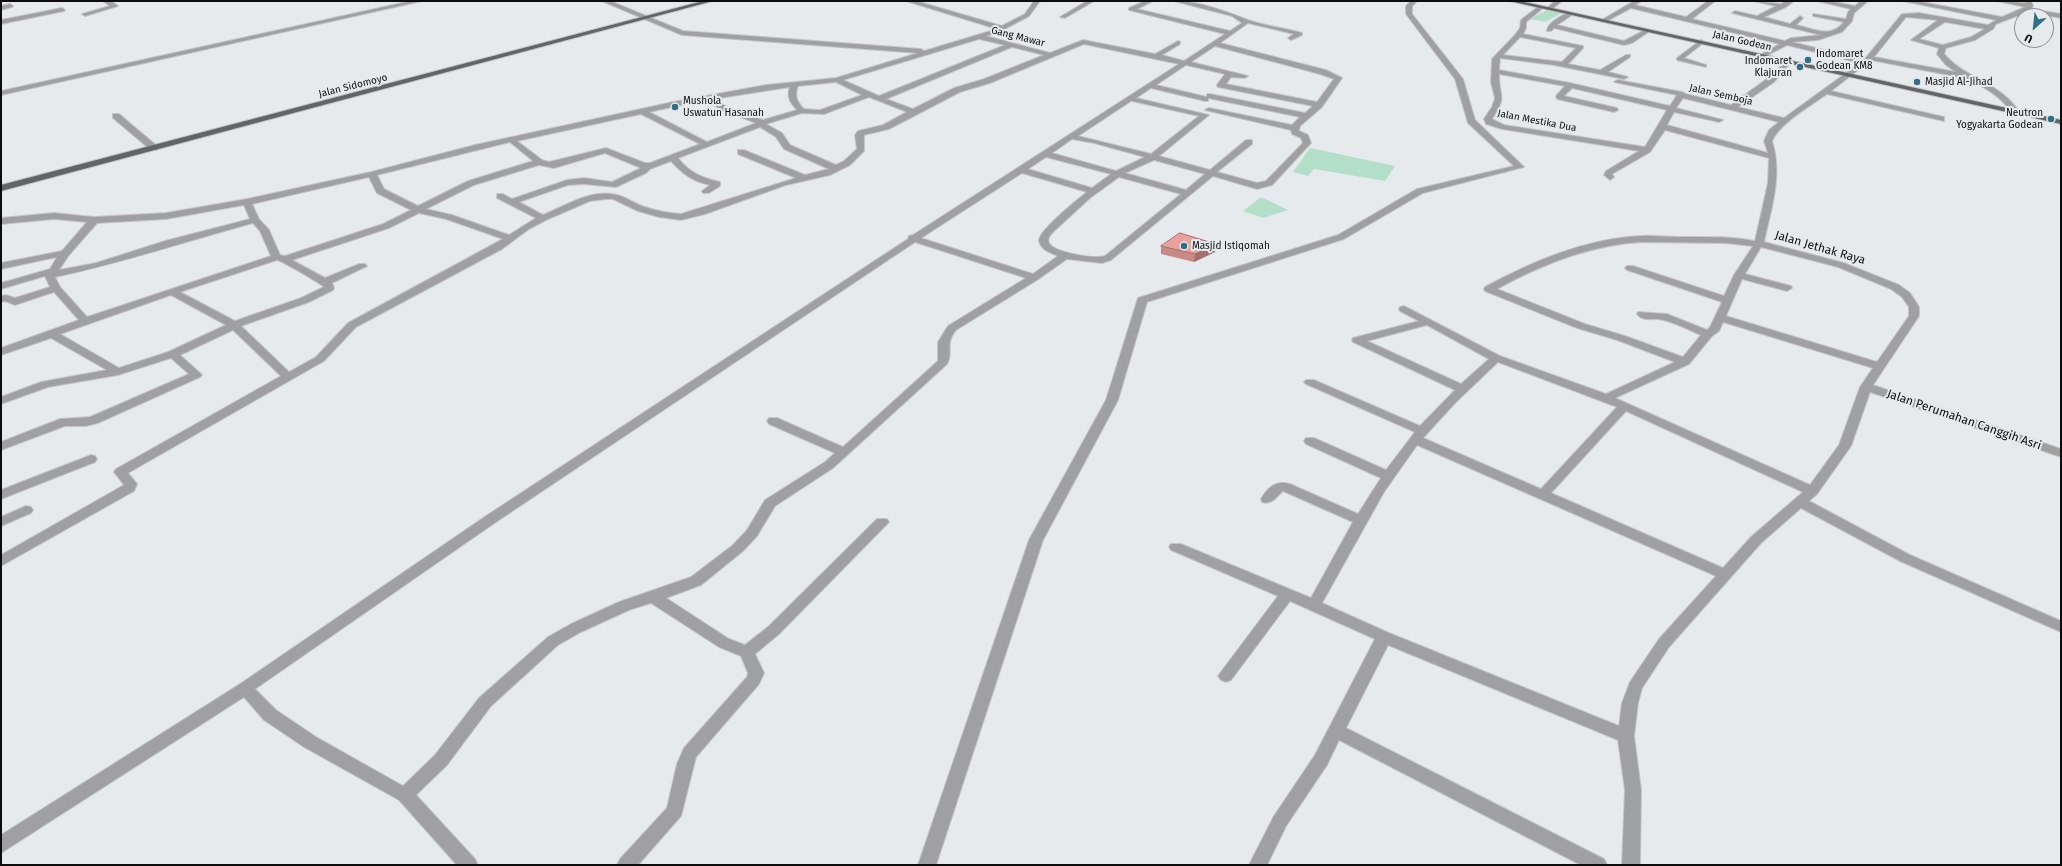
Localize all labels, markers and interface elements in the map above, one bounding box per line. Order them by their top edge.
north arrow [2014,8,2054,48]
street label: Gang Mawar [990,25,1046,49]
street label: Jalan Godean [1711,28,1773,54]
text: U [2023,31,2035,46]
place label: Indomaret Godean KM8 [1816,48,1873,72]
place label: Indomaret Klajuran [1745,55,1792,78]
marker: Indomaret Godean KM8 [1803,55,1813,65]
marker: Indomaret Klajuran [1795,62,1805,72]
street label: Jalan Sidomoyo [317,72,389,100]
place label: Masjid Al-Jihad [1925,76,1993,88]
marker: Masjid Al-Jihad [1912,77,1922,87]
street label: Jalan Semboja [1688,82,1754,108]
place label: Mushola Uswatun Hasanah [683,95,764,118]
marker: Mushola Uswatun Hasanah [670,102,680,112]
street label: Jalan Mestika Dua [1496,107,1578,135]
place label: Neutron Yogyakarta Godean [1956,107,2043,130]
marker: Neutron Yogyakarta Godean [2046,114,2056,124]
street label: Jalan Jethak Raya [1773,228,1867,268]
place label: Masjid Istiqomah [1192,240,1270,252]
marker: Masjid Istiqomah [1179,241,1189,251]
street label: Jalan Perumahan Canggih Asri [1885,387,2043,453]

